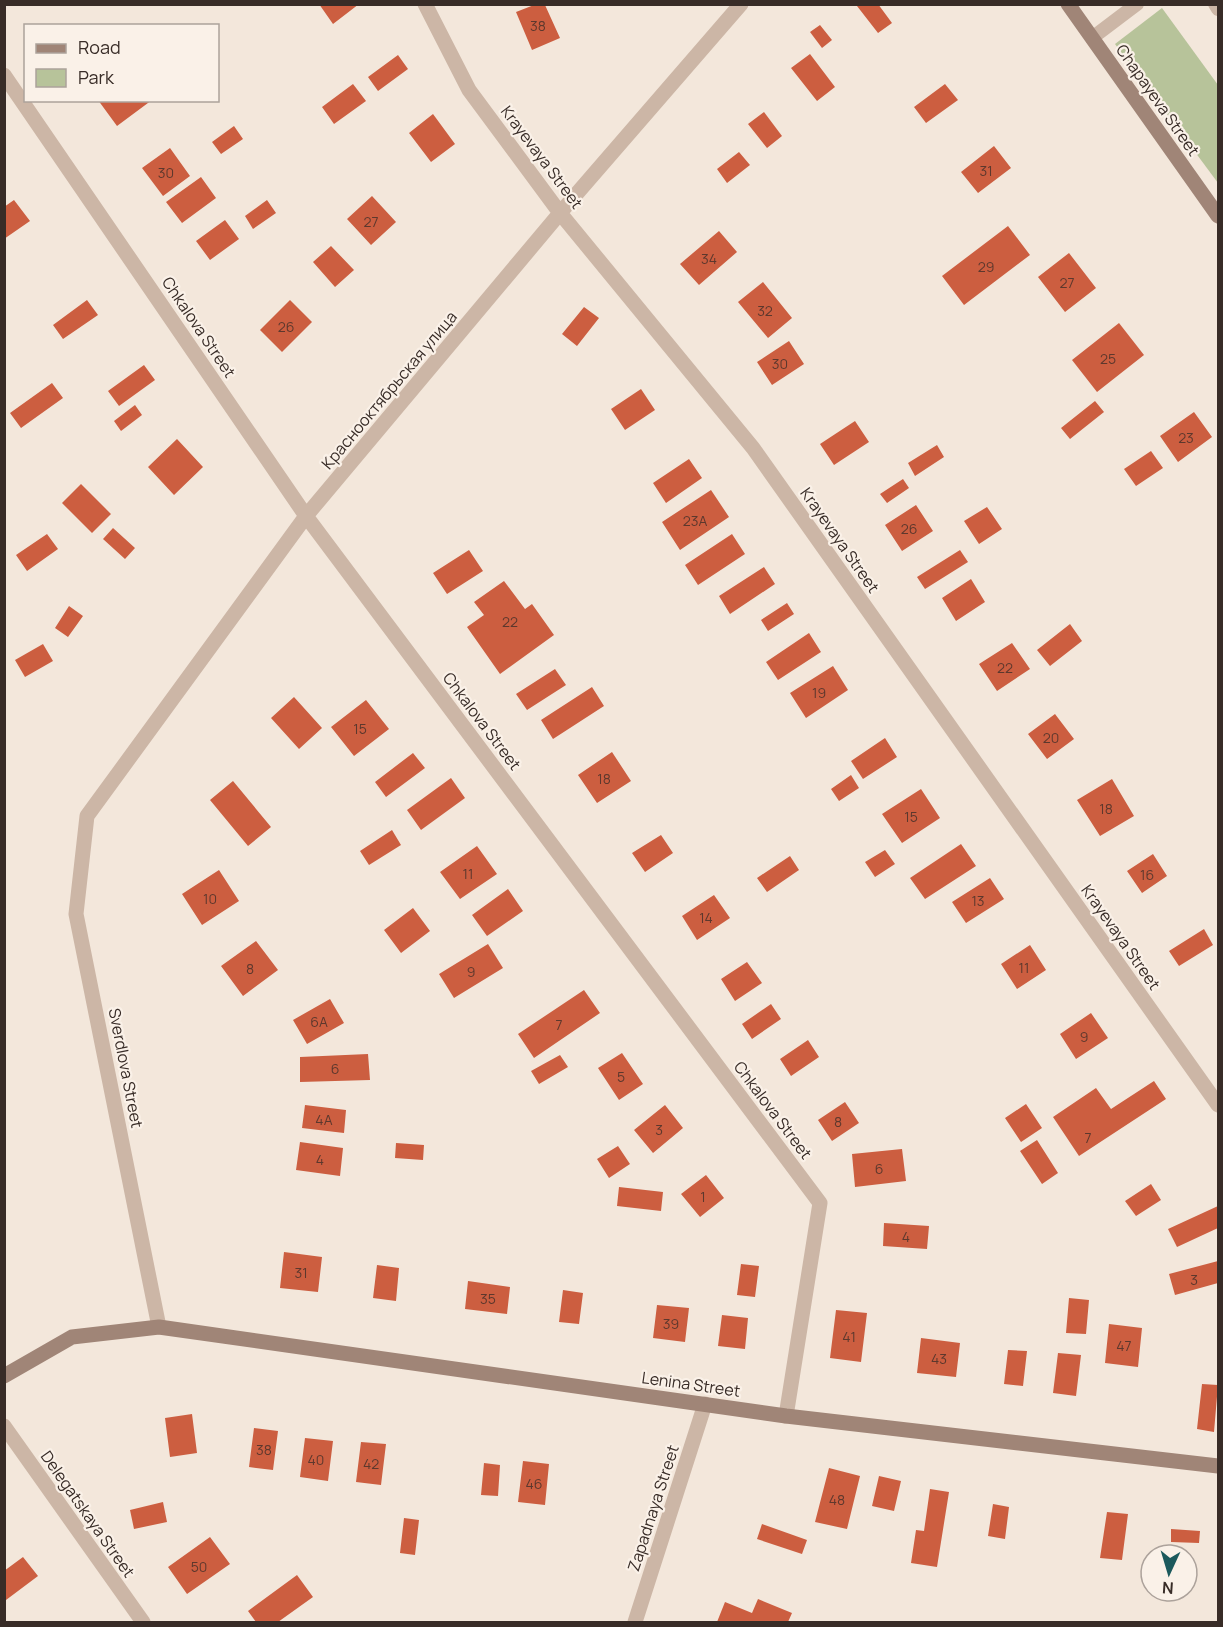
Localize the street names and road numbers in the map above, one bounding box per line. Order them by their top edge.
street label: Chapayeva Street [1111,40,1205,160]
street label: Krayevaya Street [496,101,588,213]
street label: Chkalova Street [157,272,241,382]
street label: Краснооктябрьская улица [316,306,462,474]
street label: Krayevaya Street [795,483,885,597]
street label: Chkalova Street [438,668,526,774]
street label: Krayevaya Street [1076,880,1166,994]
street label: Sverdlova Street [104,1006,148,1130]
street label: Chkalova Street [729,1057,817,1163]
street label: Lenina Street [640,1366,742,1402]
street label: Zapadnaya Street [622,1442,684,1574]
street label: Delegatskaya Street [36,1446,140,1582]

